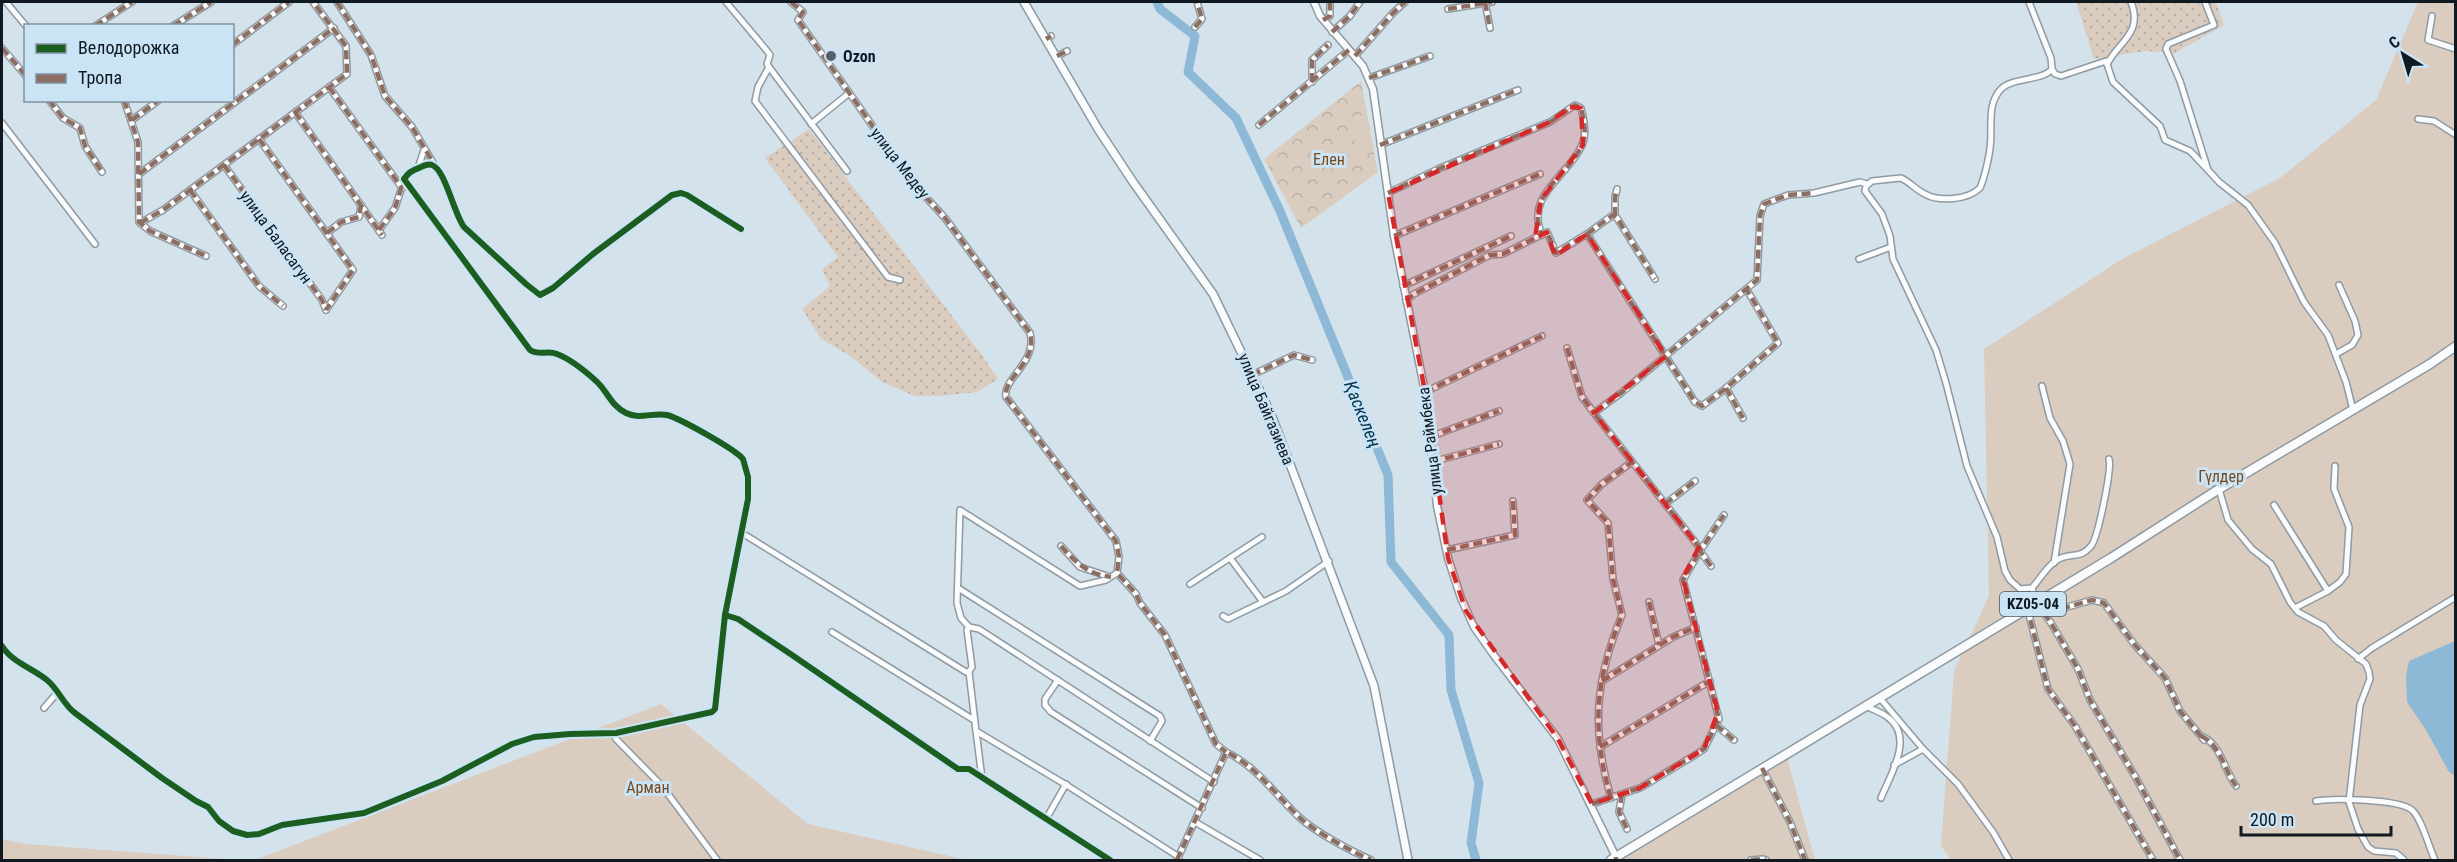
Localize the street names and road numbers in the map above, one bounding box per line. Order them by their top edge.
street label: улица Медеу [866,124,934,202]
street label: улица Баласагун [236,187,316,287]
street label: улица Байгазиева [1234,350,1298,468]
street label: улица Раймбека [1414,386,1446,496]
road number: KZ05-04 [2000,592,2066,616]

